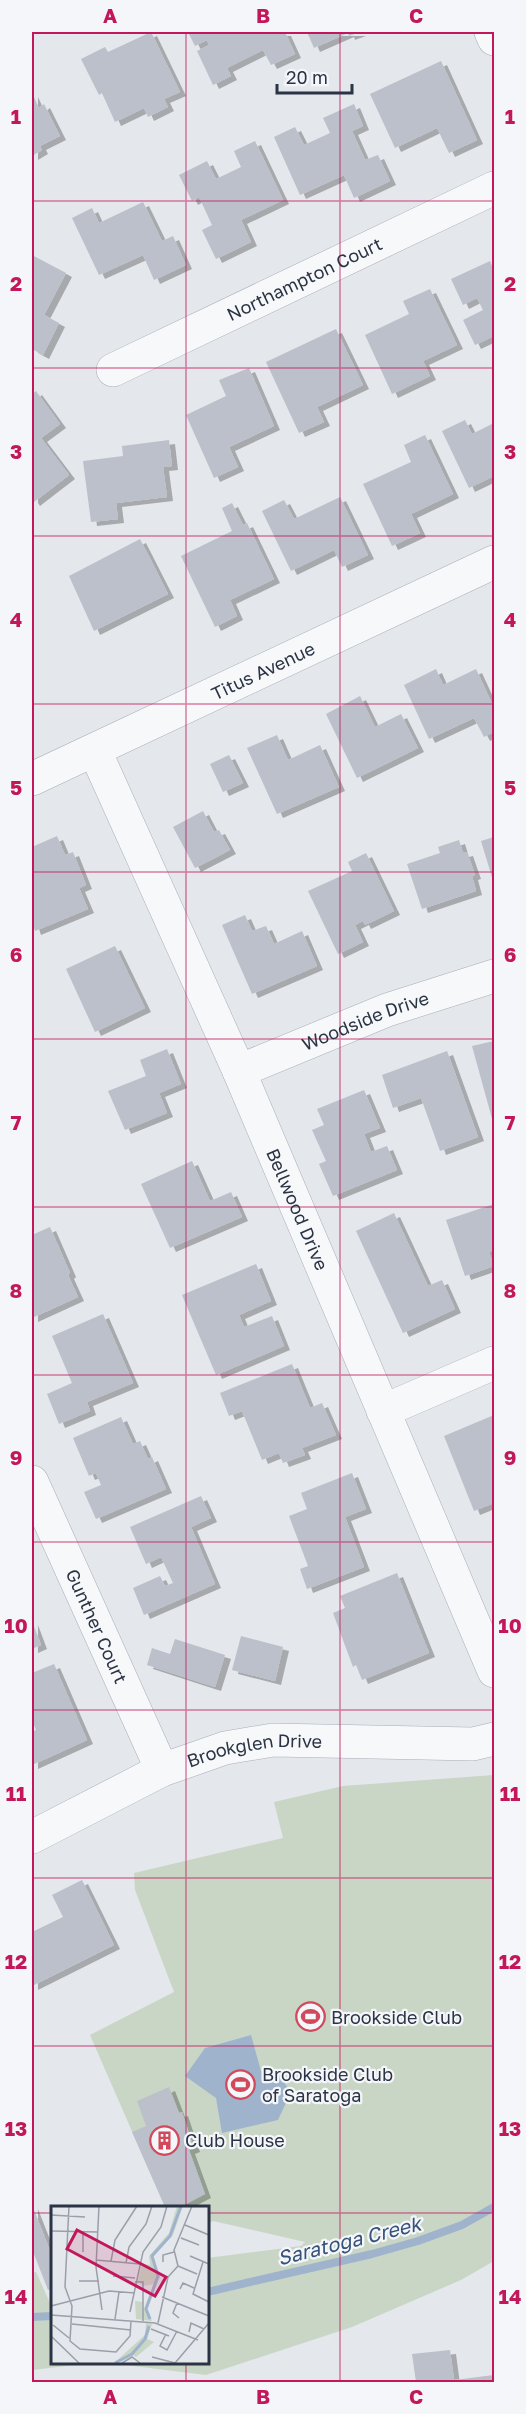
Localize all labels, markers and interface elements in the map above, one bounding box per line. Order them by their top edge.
text: A [103,3,117,27]
text: B [256,3,270,27]
text: C [409,3,423,27]
scale bar [277,57,352,95]
text: 20 m [286,66,328,88]
text: 1 [11,104,21,128]
text: 1 [505,104,515,128]
street label: Northampton Court [223,232,386,325]
text: 2 [10,271,22,295]
text: 2 [504,271,516,295]
text: 3 [10,439,22,463]
text: 3 [504,439,516,463]
text: 4 [10,607,22,631]
text: 4 [504,607,516,631]
street label: Titus Avenue [208,637,318,704]
text: 5 [10,775,22,799]
text: 5 [504,775,516,799]
text: 6 [10,942,22,966]
text: 6 [504,942,516,966]
street label: Woodside Drive [298,986,431,1055]
text: 7 [11,1110,22,1134]
text: 7 [505,1110,516,1134]
street label: Bellwood Drive [262,1145,333,1273]
text: 8 [10,1278,22,1302]
text: 8 [504,1278,516,1302]
text: 9 [10,1445,22,1469]
text: 9 [504,1445,516,1469]
street label: Gunther Court [62,1565,132,1687]
text: 10 [4,1613,28,1637]
text: 10 [498,1613,522,1637]
street label: Brookglen Drive [184,1729,322,1772]
text: 11 [6,1781,26,1805]
text: 11 [500,1781,520,1805]
text: 12 [5,1949,27,1973]
text: 12 [499,1949,521,1973]
sports icon: Brookside Club [294,2001,326,2033]
place label: Brookside Club [331,2006,462,2028]
place label: Brookside Club of Saratoga [262,2063,393,2106]
sports icon: Brookside Club of Saratoga [225,2068,257,2100]
text: 13 [5,2116,27,2140]
text: 13 [499,2116,521,2140]
building icon: Club House [148,2124,180,2156]
place label: Club House [185,2129,285,2151]
inset map [51,2206,208,2363]
water label: Saratoga Creek [275,2210,426,2270]
text: 14 [5,2284,27,2308]
text: 14 [499,2284,521,2308]
text: A [103,2384,117,2408]
text: B [256,2384,270,2408]
text: C [409,2384,423,2408]

